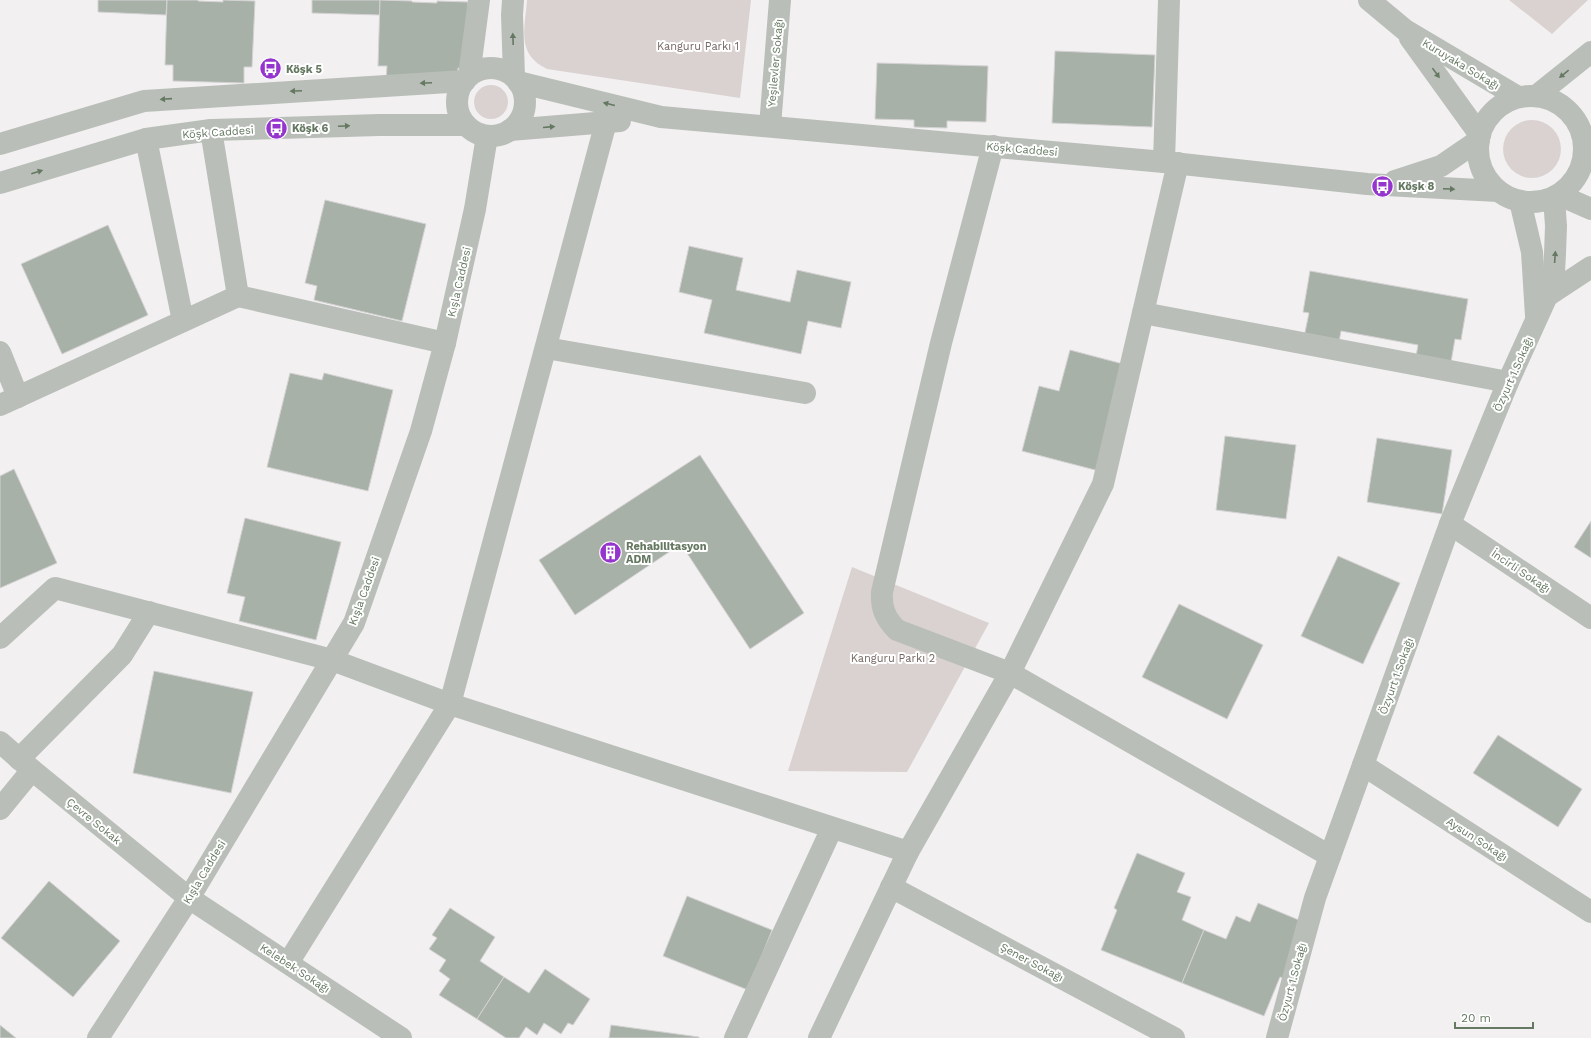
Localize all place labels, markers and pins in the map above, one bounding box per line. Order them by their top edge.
bus stop icon: Köşk 5 [258,56,284,82]
place label: Köşk 5 [286,63,322,76]
bus stop icon: Köşk 6 [263,115,289,141]
place label: Köşk 6 [292,122,328,135]
bus stop icon: Köşk 8 [1369,173,1395,199]
place label: Köşk 8 [1398,180,1434,193]
building icon: Rehabilitasyon ADM [597,539,623,565]
place label: Rehabilitasyon ADM [626,540,707,566]

